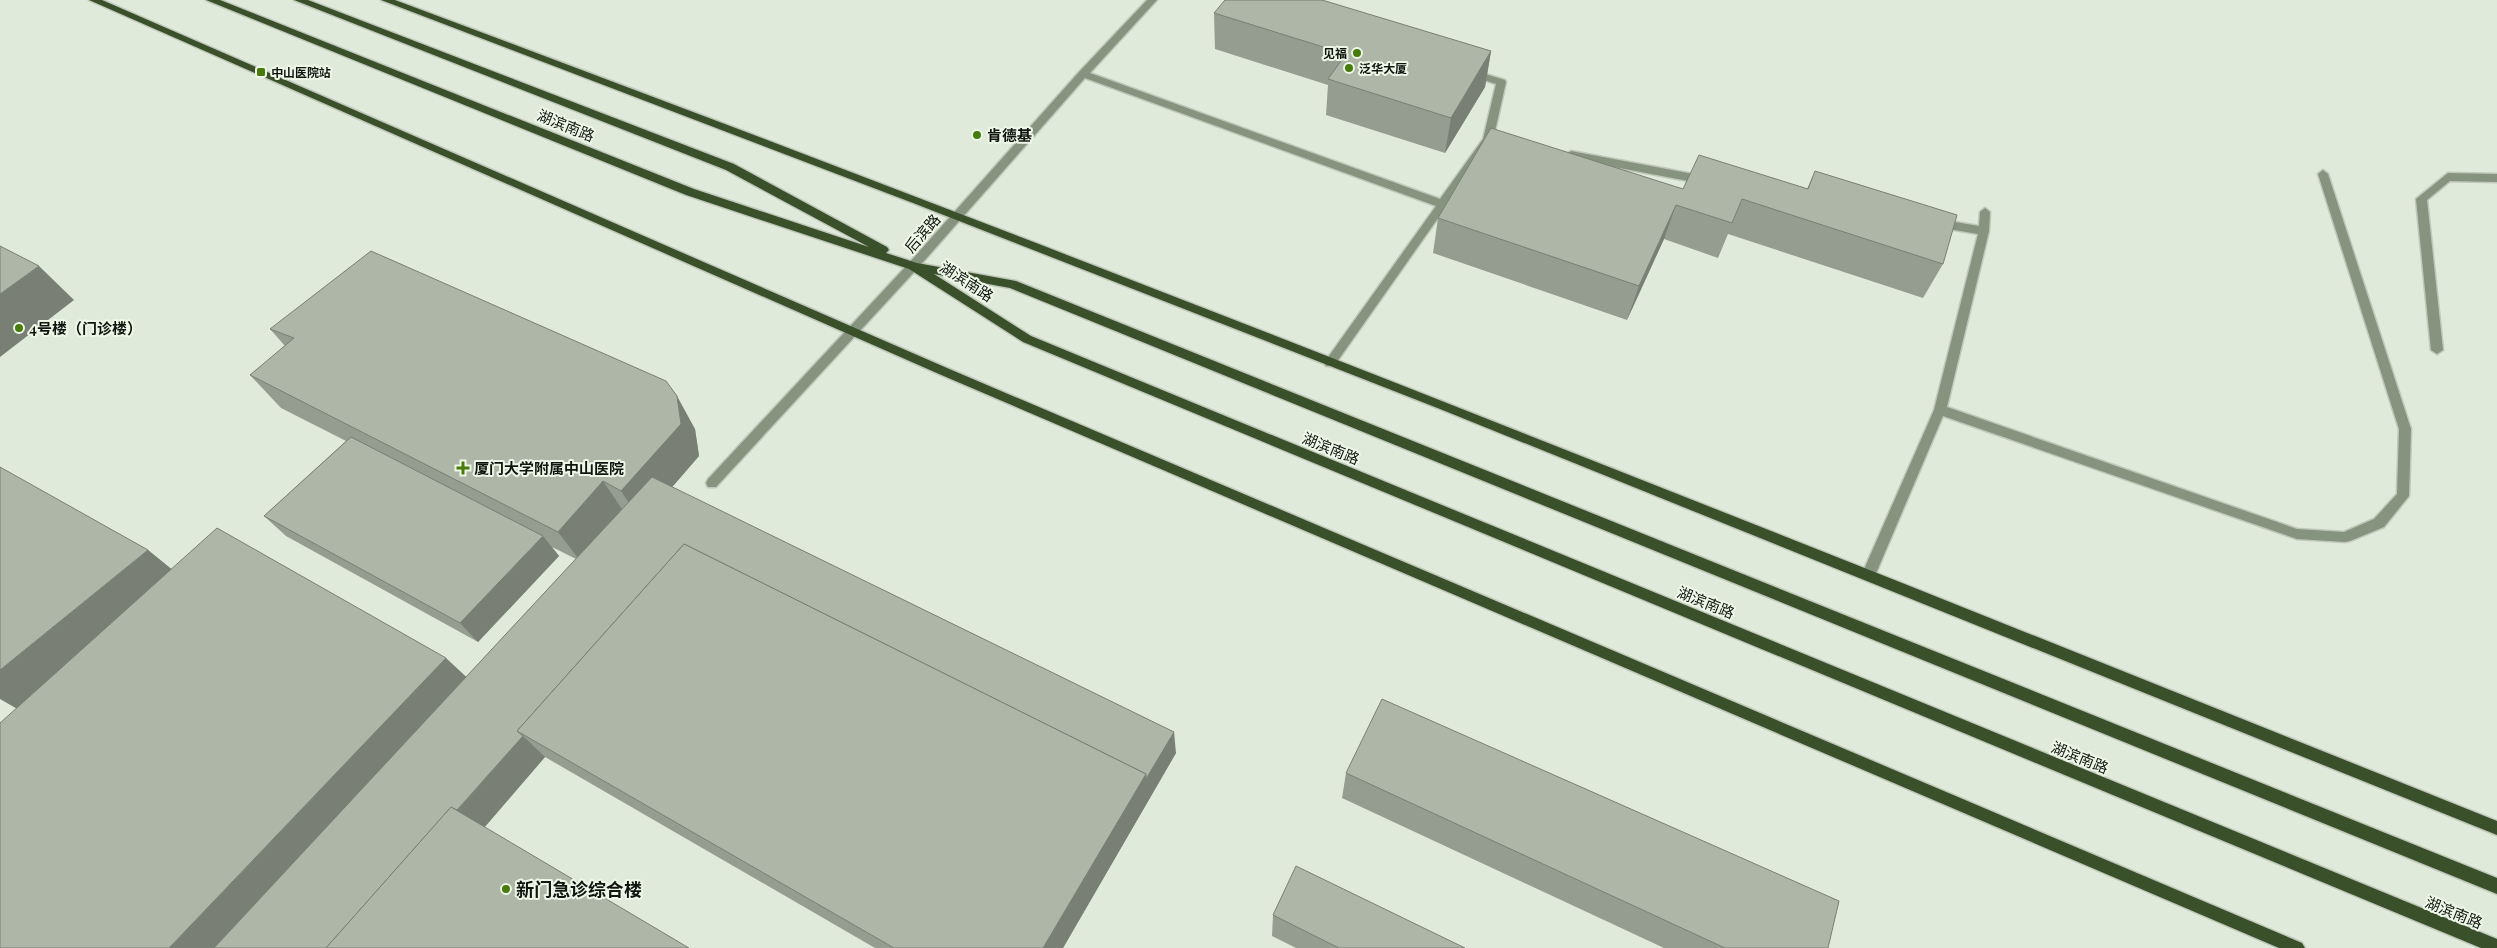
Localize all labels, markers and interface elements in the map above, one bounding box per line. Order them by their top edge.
place label: 见福 [1323,45,1347,61]
marker: 见福 [1351,47,1363,59]
place label: 泛华大厦 [1359,60,1407,76]
marker: 泛华大厦 [1343,62,1355,74]
place label: 中山医院站 [271,64,331,80]
marker: 中山医院站 [255,66,267,78]
street label: 湖滨南路 [534,104,598,146]
place label: 肯德基 [987,125,1032,145]
marker: 肯德基 [971,129,983,141]
street label: 后滨路 [900,209,944,257]
street label: 湖滨南路 [936,256,998,306]
place label: 4号楼（门诊楼） [29,318,142,338]
marker: 4号楼（门诊楼） [13,322,25,334]
street label: 湖滨南路 [1299,427,1363,469]
place label: 厦门大学附属中山医院 [474,458,624,478]
marker: 厦门大学附属中山医院 [456,461,470,475]
street label: 湖滨南路 [1674,581,1738,623]
street label: 湖滨南路 [2048,736,2112,778]
place label: 新门急诊综合楼 [516,877,642,901]
marker: 新门急诊综合楼 [500,883,512,895]
street label: 湖滨南路 [2422,891,2486,933]

